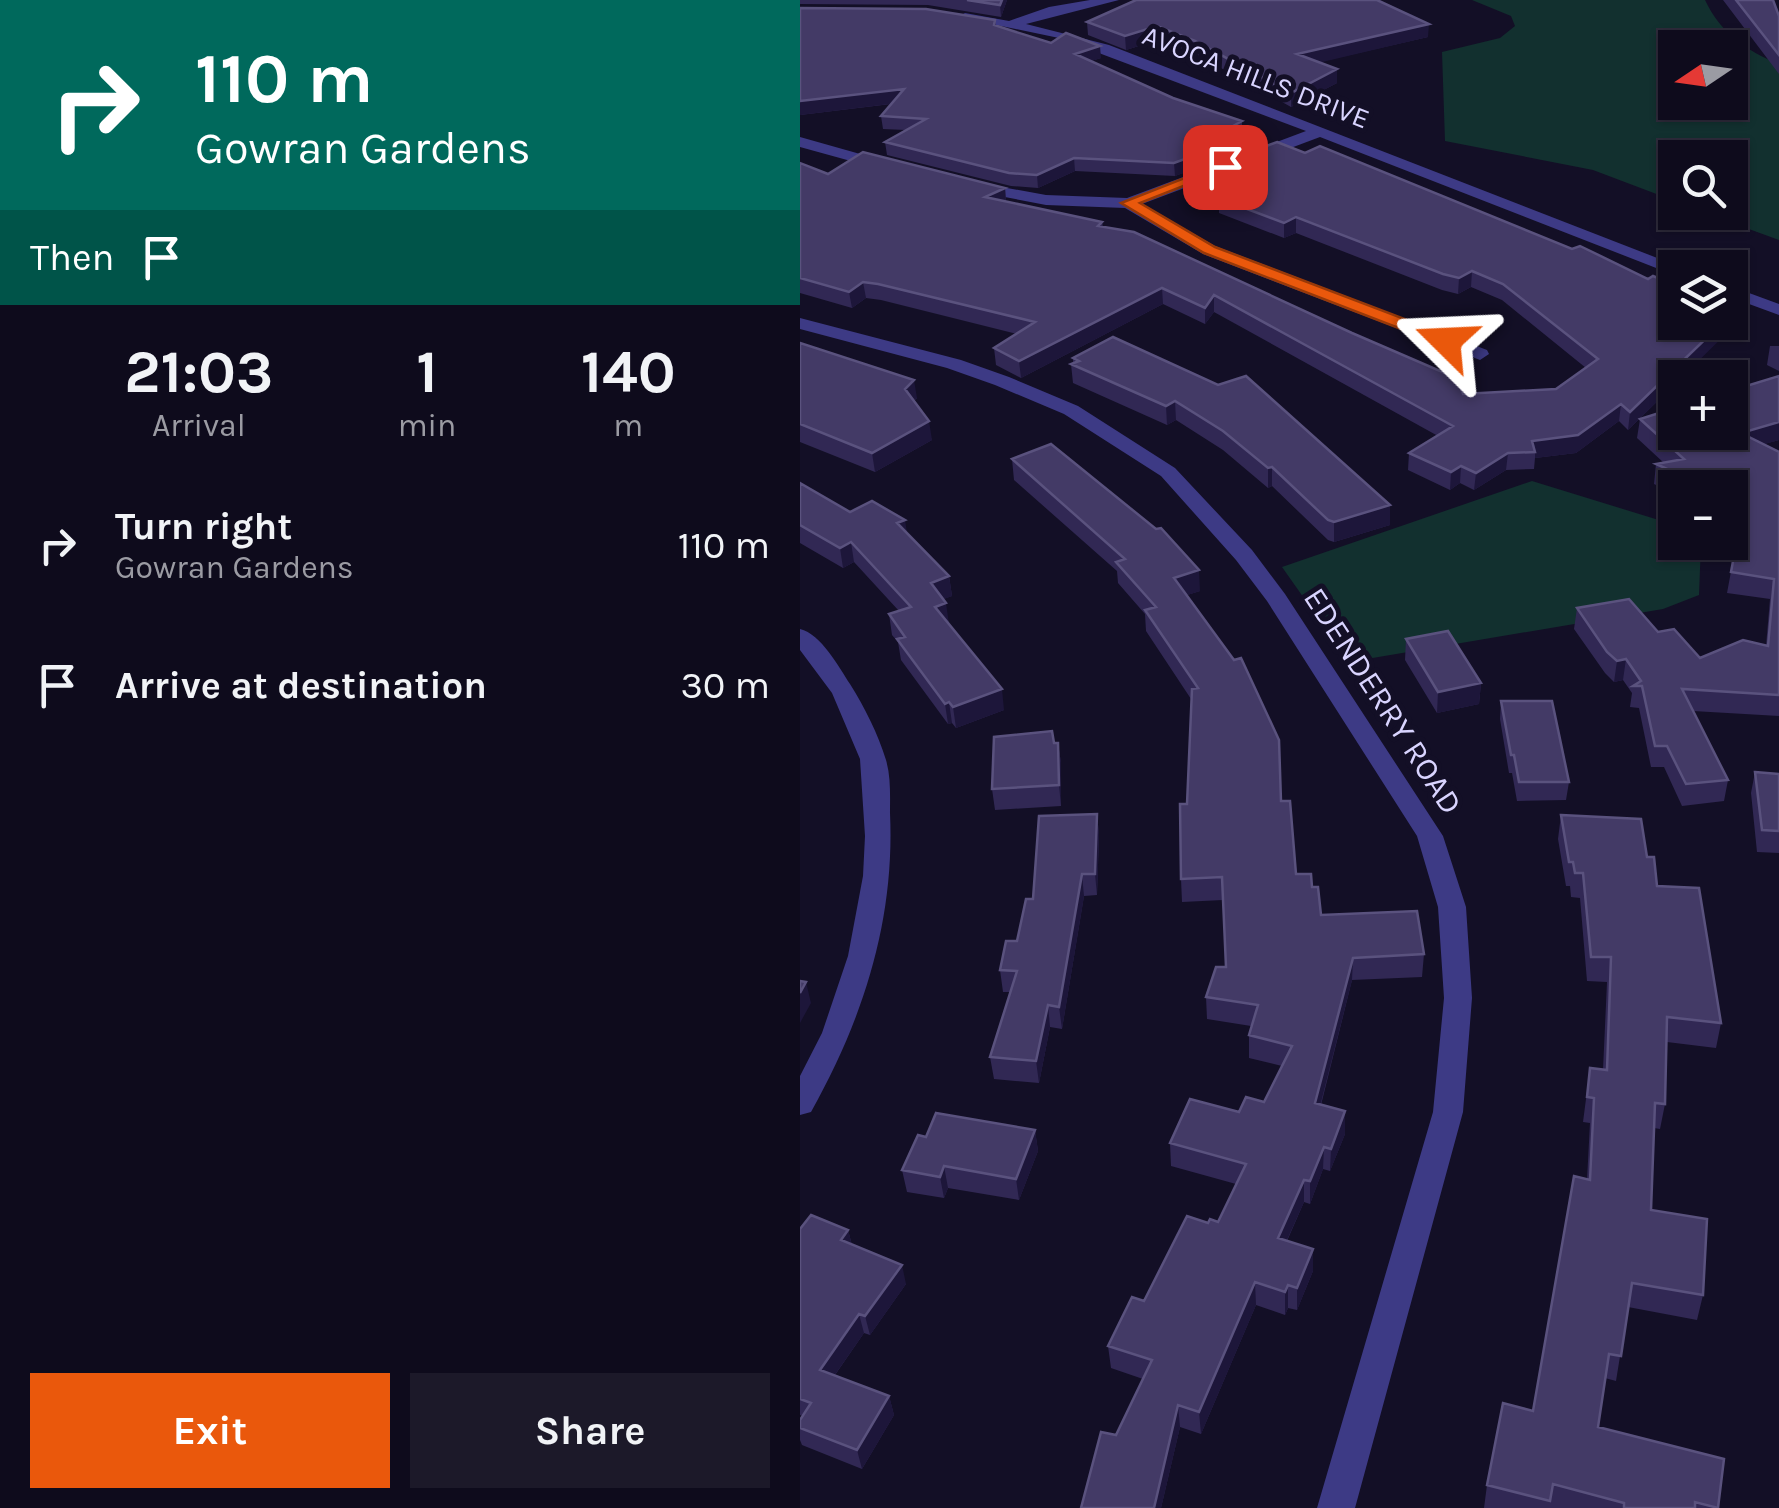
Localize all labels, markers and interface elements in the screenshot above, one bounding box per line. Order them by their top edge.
street label: AVOCA HILLS DRIVE [1138,19,1374,135]
north arrow [1658,30,1748,120]
map controls [1658,30,1748,560]
text: 110 m [195,38,373,120]
icon: right [30,40,160,170]
text: Gowran Gardens [195,122,531,174]
pin [1183,125,1268,210]
icon: arrive [1198,140,1253,195]
button: search [1658,140,1748,230]
icon: arrive [134,230,189,285]
text: Then [30,235,114,280]
button: layers [1658,250,1748,340]
position arrow [1394,289,1498,393]
text: 21:03 [124,337,273,407]
text: 1 [416,337,438,407]
text: 140 [581,337,676,407]
button: + [1658,360,1748,450]
text: Arrival [152,407,246,444]
text: min [398,407,456,444]
text: m [613,407,643,444]
button: − [1658,470,1748,560]
text: Turn right [115,504,292,549]
icon: right [30,518,85,573]
text: 110 m [678,523,770,568]
text: Gowran Gardens [115,549,354,586]
street label: EDENDERRY ROAD [1296,581,1470,821]
icon: arrive [30,658,85,713]
text: Arrive at destination [115,663,487,708]
text: 30 m [680,663,770,708]
button: Exit [30,1373,390,1488]
button: Share [410,1373,770,1488]

